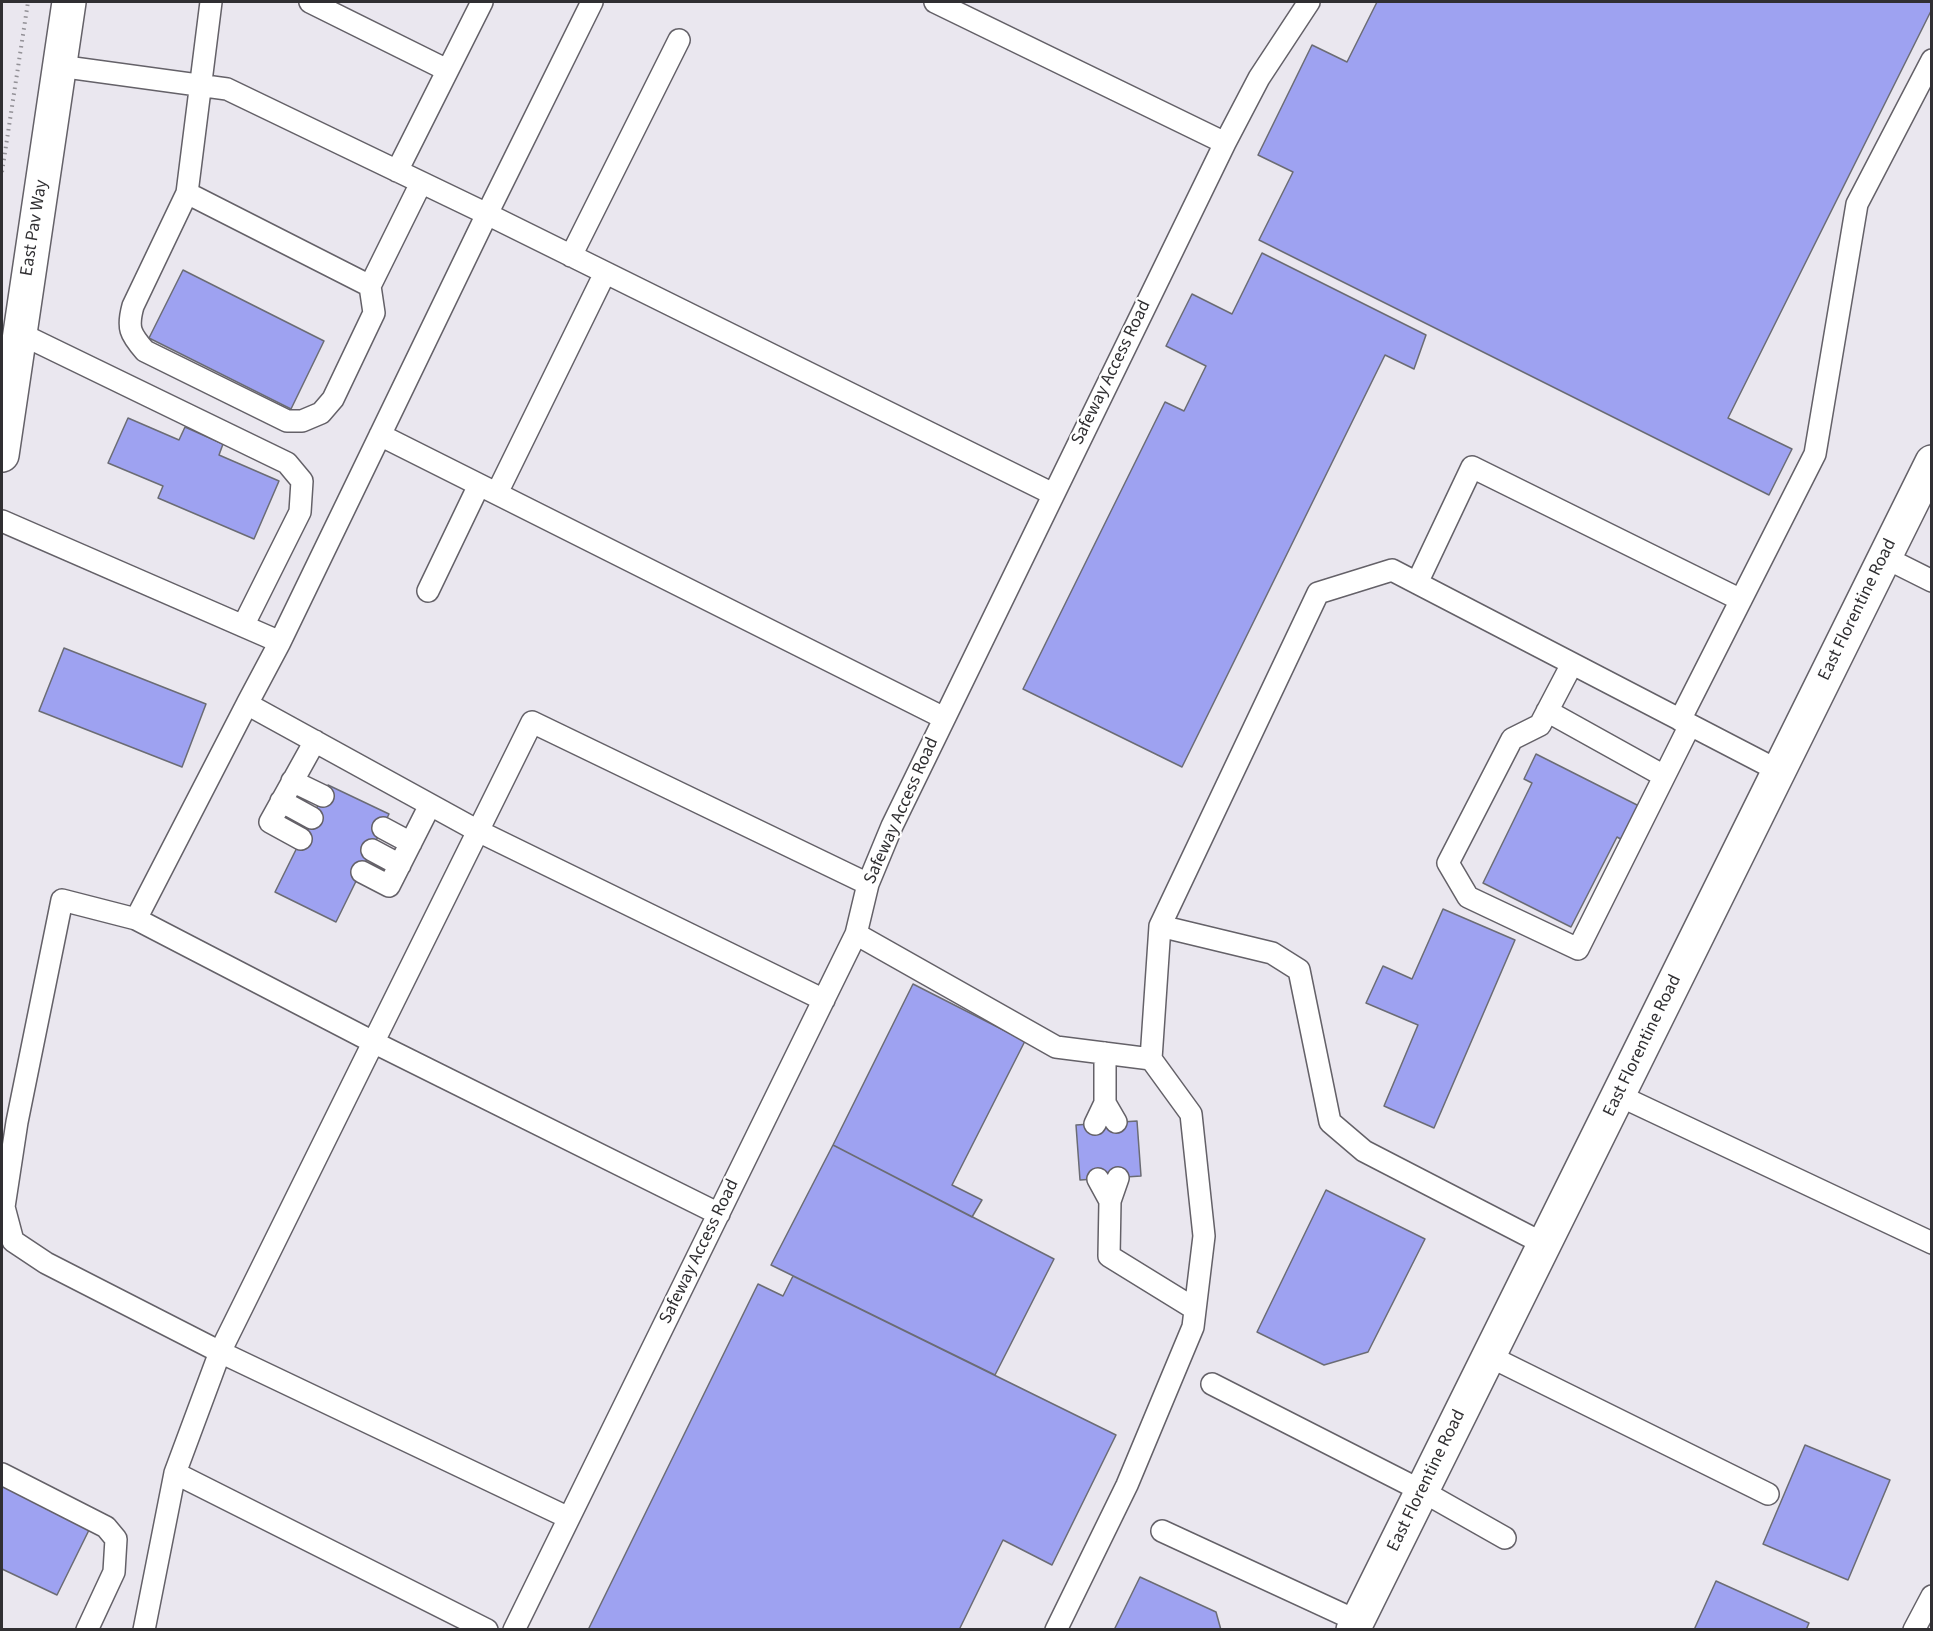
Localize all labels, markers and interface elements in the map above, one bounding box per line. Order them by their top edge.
street label: East Pav Way [17,178,53,278]
street label: Safeway Access Road [1068,297,1156,449]
street label: East Florentine Road [1814,536,1902,684]
street label: Safeway Access Road [860,734,944,888]
street label: East Florentine Road [1599,972,1687,1120]
street label: Safeway Access Road [656,1176,744,1328]
street label: East Florentine Road [1383,1407,1471,1555]

